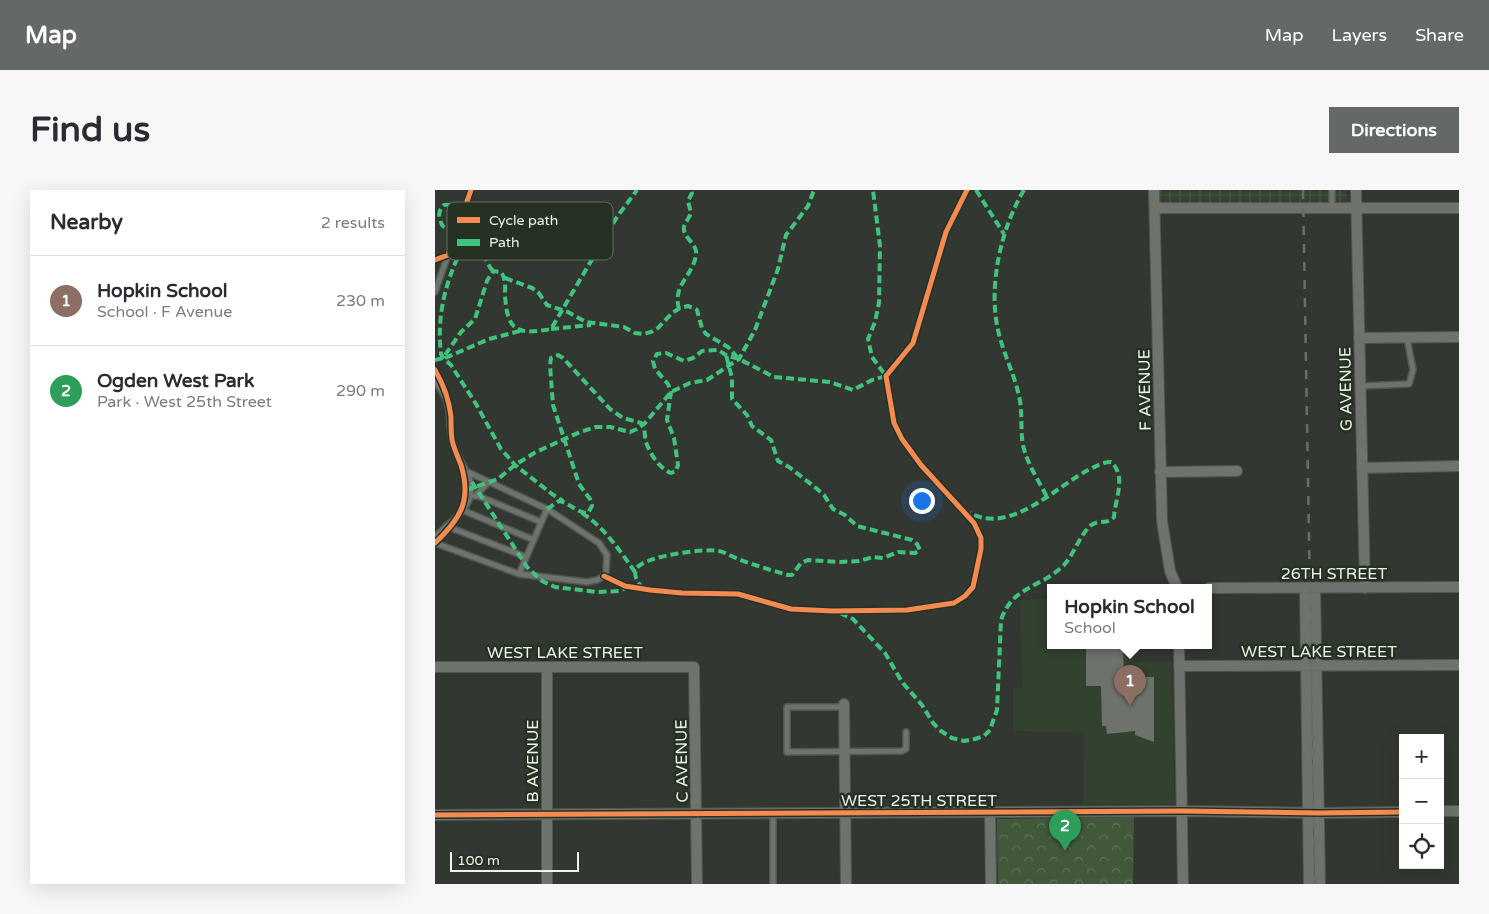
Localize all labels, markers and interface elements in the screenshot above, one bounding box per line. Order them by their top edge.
text: Map [25,21,77,50]
text: Map [1265,24,1304,46]
text: Layers [1332,24,1387,46]
text: Share [1415,24,1464,46]
button: Directions [1329,107,1459,153]
text: Find us [30,109,150,151]
legend [447,202,613,260]
text: Nearby [50,210,123,235]
text: Cycle path [489,212,558,229]
text: 2 results [321,213,385,233]
text: Path [489,234,520,251]
text: Hopkin School [97,280,227,302]
text: 1 [61,291,71,311]
text: 230 m [336,291,385,311]
text: School · F Avenue [97,302,232,322]
street label: G AVENUE [1335,347,1357,431]
street label: F AVENUE [1134,349,1156,431]
text: Ogden West Park [97,370,254,392]
text: 2 [61,381,71,401]
text: 290 m [336,381,385,401]
text: Park · West 25th Street [97,392,272,412]
your location [909,488,935,514]
street label: 26TH STREET [1281,564,1388,584]
popup [1047,584,1212,649]
text: Hopkin School [1064,596,1195,618]
text: School [1064,618,1116,638]
street label: WEST LAKE STREET [1241,642,1397,662]
street label: WEST LAKE STREET [487,643,643,663]
pin: 1 [1114,665,1146,706]
street label: C AVENUE [671,719,693,803]
street label: B AVENUE [523,720,543,802]
map controls [1399,734,1444,869]
button: + [1399,734,1444,779]
button: − [1399,779,1444,824]
street label: WEST 25TH STREET [841,791,997,811]
pin: 2 [1049,810,1081,851]
button: locate [1399,824,1444,869]
scale bar [450,849,579,872]
text: 100 m [457,852,500,869]

